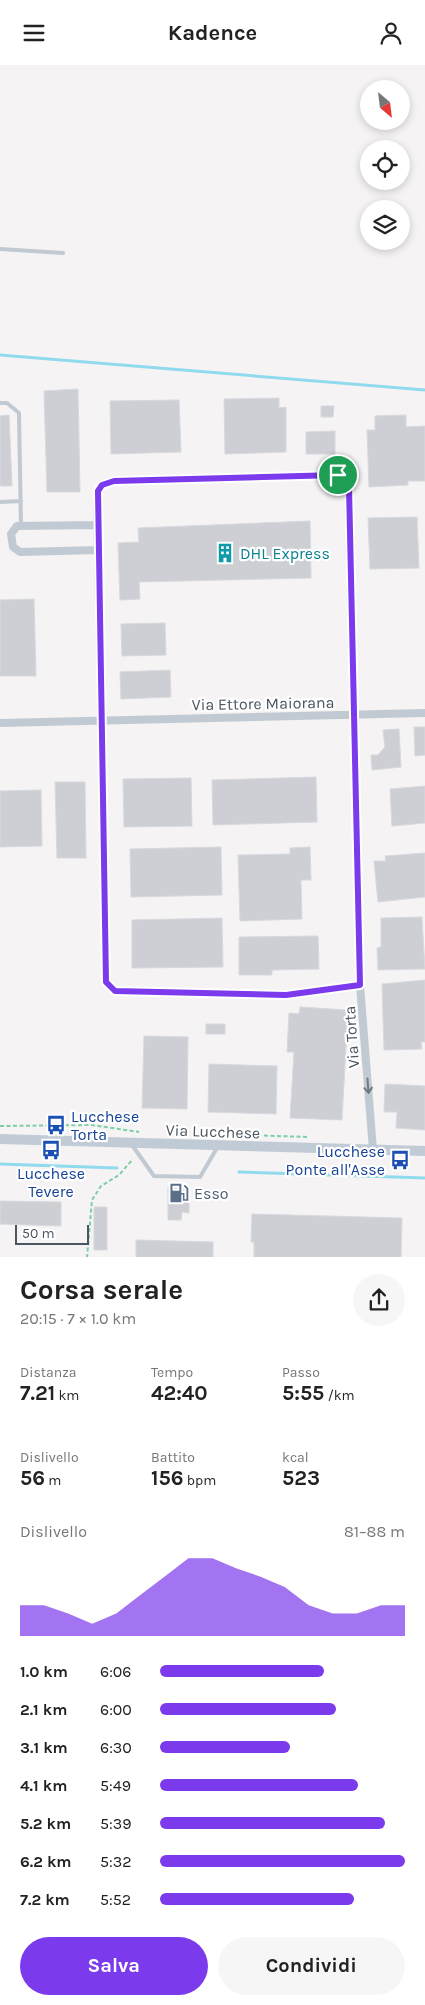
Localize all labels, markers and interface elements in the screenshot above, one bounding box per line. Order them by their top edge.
icon: menu [20,19,48,47]
icon: person [377,19,405,47]
text: Kadence [168,20,257,46]
north arrow [360,80,410,130]
map controls [360,80,410,250]
button: locate [360,140,410,190]
button: layers [360,200,410,250]
pin [317,454,359,496]
icon: arrive [324,461,352,489]
building icon: DHL Express [214,542,236,564]
place label: DHL Express [240,544,330,563]
street label: Via Ettore Maiorana [191,693,335,714]
street label: Via Torta [340,1005,363,1069]
one-way arrow [363,1078,373,1094]
place label: Lucchese Torta [71,1107,139,1144]
bus stop icon: Lucchese Torta [45,1114,67,1136]
street label: Via Lucchese [165,1120,261,1143]
bus stop icon: Lucchese Tevere [40,1139,62,1161]
place label: Lucchese Ponte all'Asse [286,1142,385,1179]
bus stop icon: Lucchese Ponte all'Asse [389,1149,411,1171]
place label: Lucchese Tevere [17,1164,85,1201]
fuel station icon: Esso [168,1182,190,1204]
place label: Esso [194,1184,229,1203]
scale bar [15,1223,89,1246]
text: 50 m [22,1225,55,1242]
text: Corsa serale [20,1273,183,1306]
button: share [353,1274,405,1326]
text: 20:15 · 7 × 1.0 km [20,1309,136,1328]
text: Distanza [20,1364,77,1381]
text: Tempo [151,1364,193,1381]
text: Passo [282,1364,320,1381]
text: 7.21 [20,1381,55,1405]
text: 42:40 [151,1381,208,1405]
text: 5:55 [282,1381,324,1405]
text: km [55,1387,79,1404]
text: /km [324,1387,355,1404]
text: Dislivello [20,1449,79,1466]
text: Battito [151,1449,195,1466]
text: kcal [282,1449,309,1466]
text: 56 [20,1466,45,1490]
text: 156 [151,1466,183,1490]
text: 523 [282,1466,320,1490]
text: m [45,1472,61,1489]
text: bpm [183,1472,216,1489]
text: Dislivello [20,1522,87,1541]
text: 81–88 m [344,1522,405,1541]
text: 1.0 km [20,1662,68,1681]
text: 6:06 [100,1662,132,1681]
text: 2.1 km [20,1700,68,1719]
text: 6:00 [100,1700,132,1719]
text: 3.1 km [20,1738,68,1757]
text: 6:30 [100,1738,132,1757]
text: 4.1 km [20,1776,67,1795]
text: 5:49 [100,1776,131,1795]
text: 5.2 km [20,1814,71,1833]
text: 5:39 [100,1814,131,1833]
text: 6.2 km [20,1852,72,1871]
text: 5:32 [100,1852,131,1871]
text: 7.2 km [20,1890,70,1909]
text: 5:52 [100,1890,131,1909]
button: Salva [20,1937,208,1995]
button: Condividi [218,1937,405,1995]

